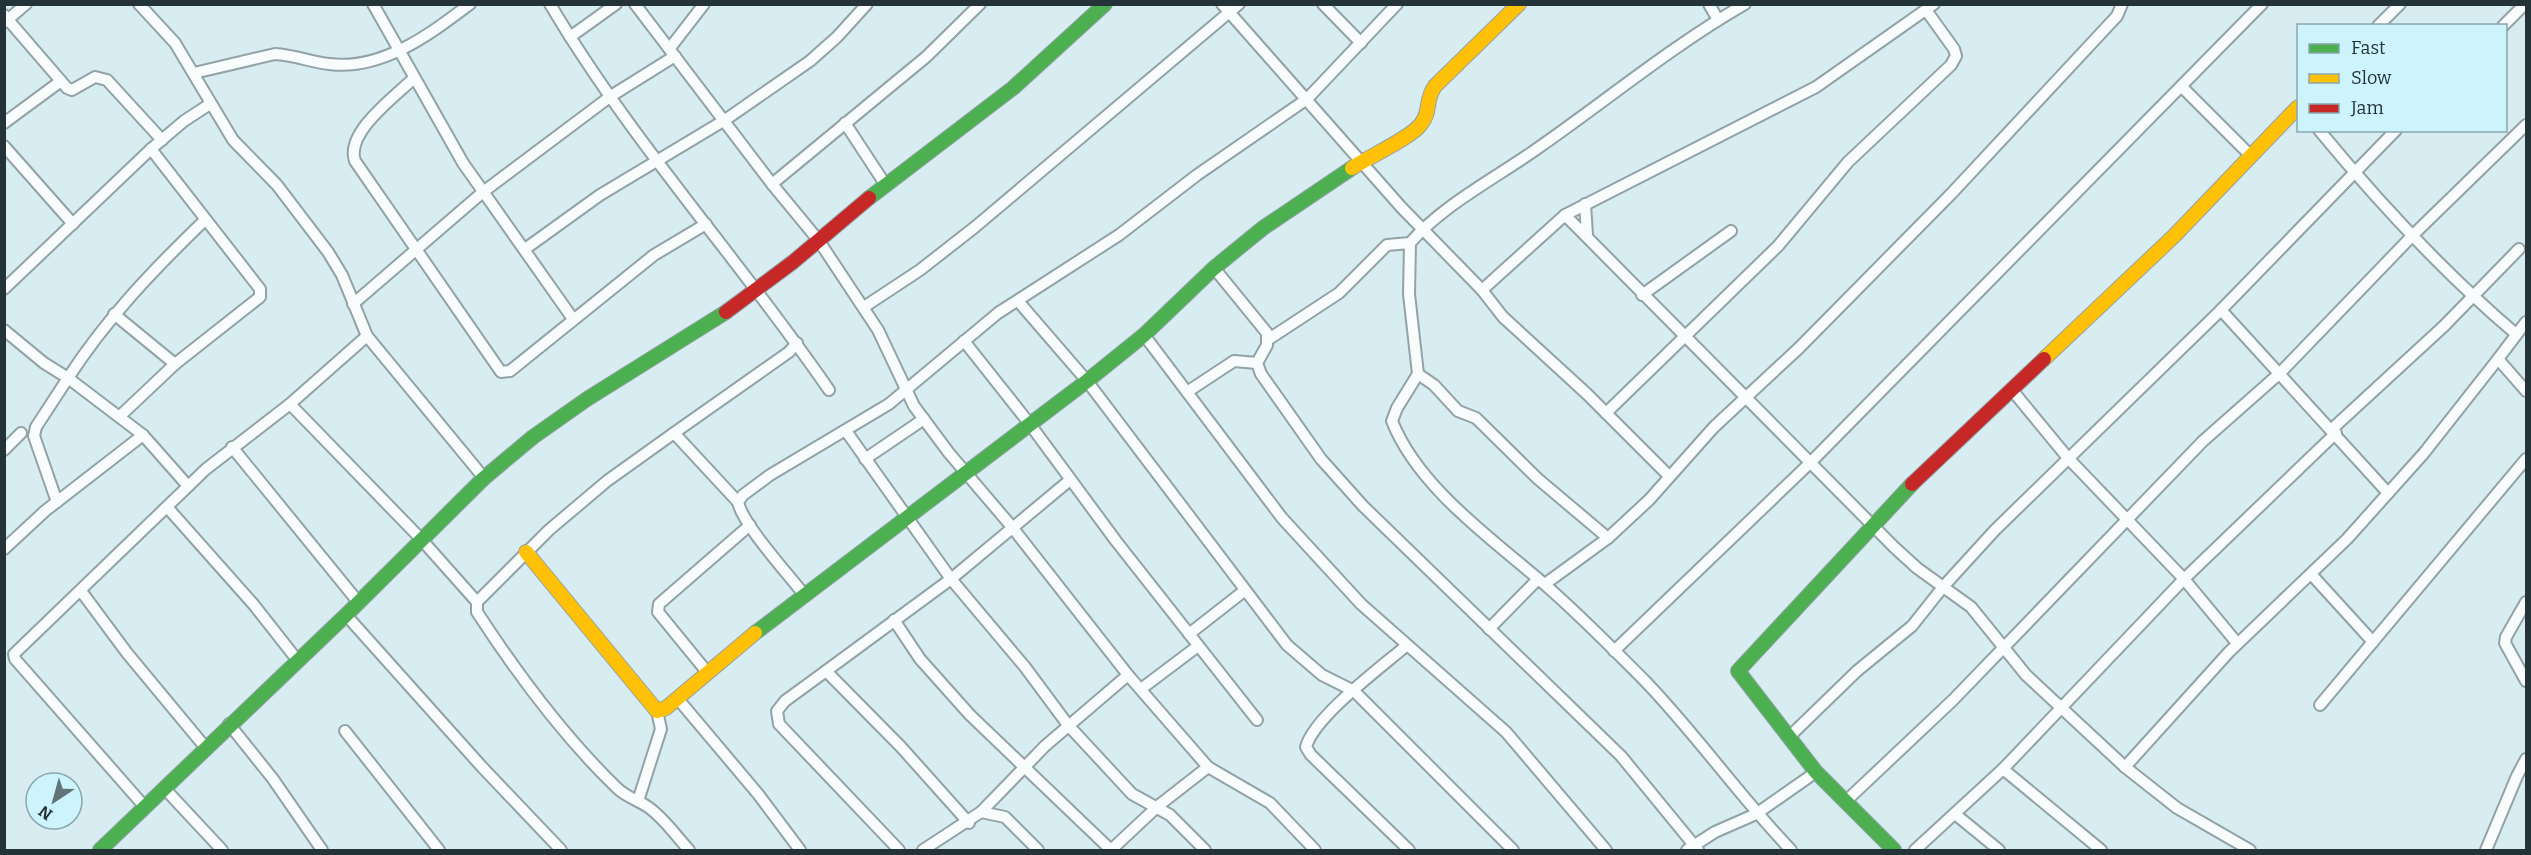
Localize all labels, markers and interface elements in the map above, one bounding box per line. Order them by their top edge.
legend [2297,24,2507,132]
text: Fast [2351,37,2386,59]
text: Slow [2351,67,2392,89]
text: Jam [2350,97,2384,119]
north arrow [24,771,84,831]
text: N [35,801,56,824]

